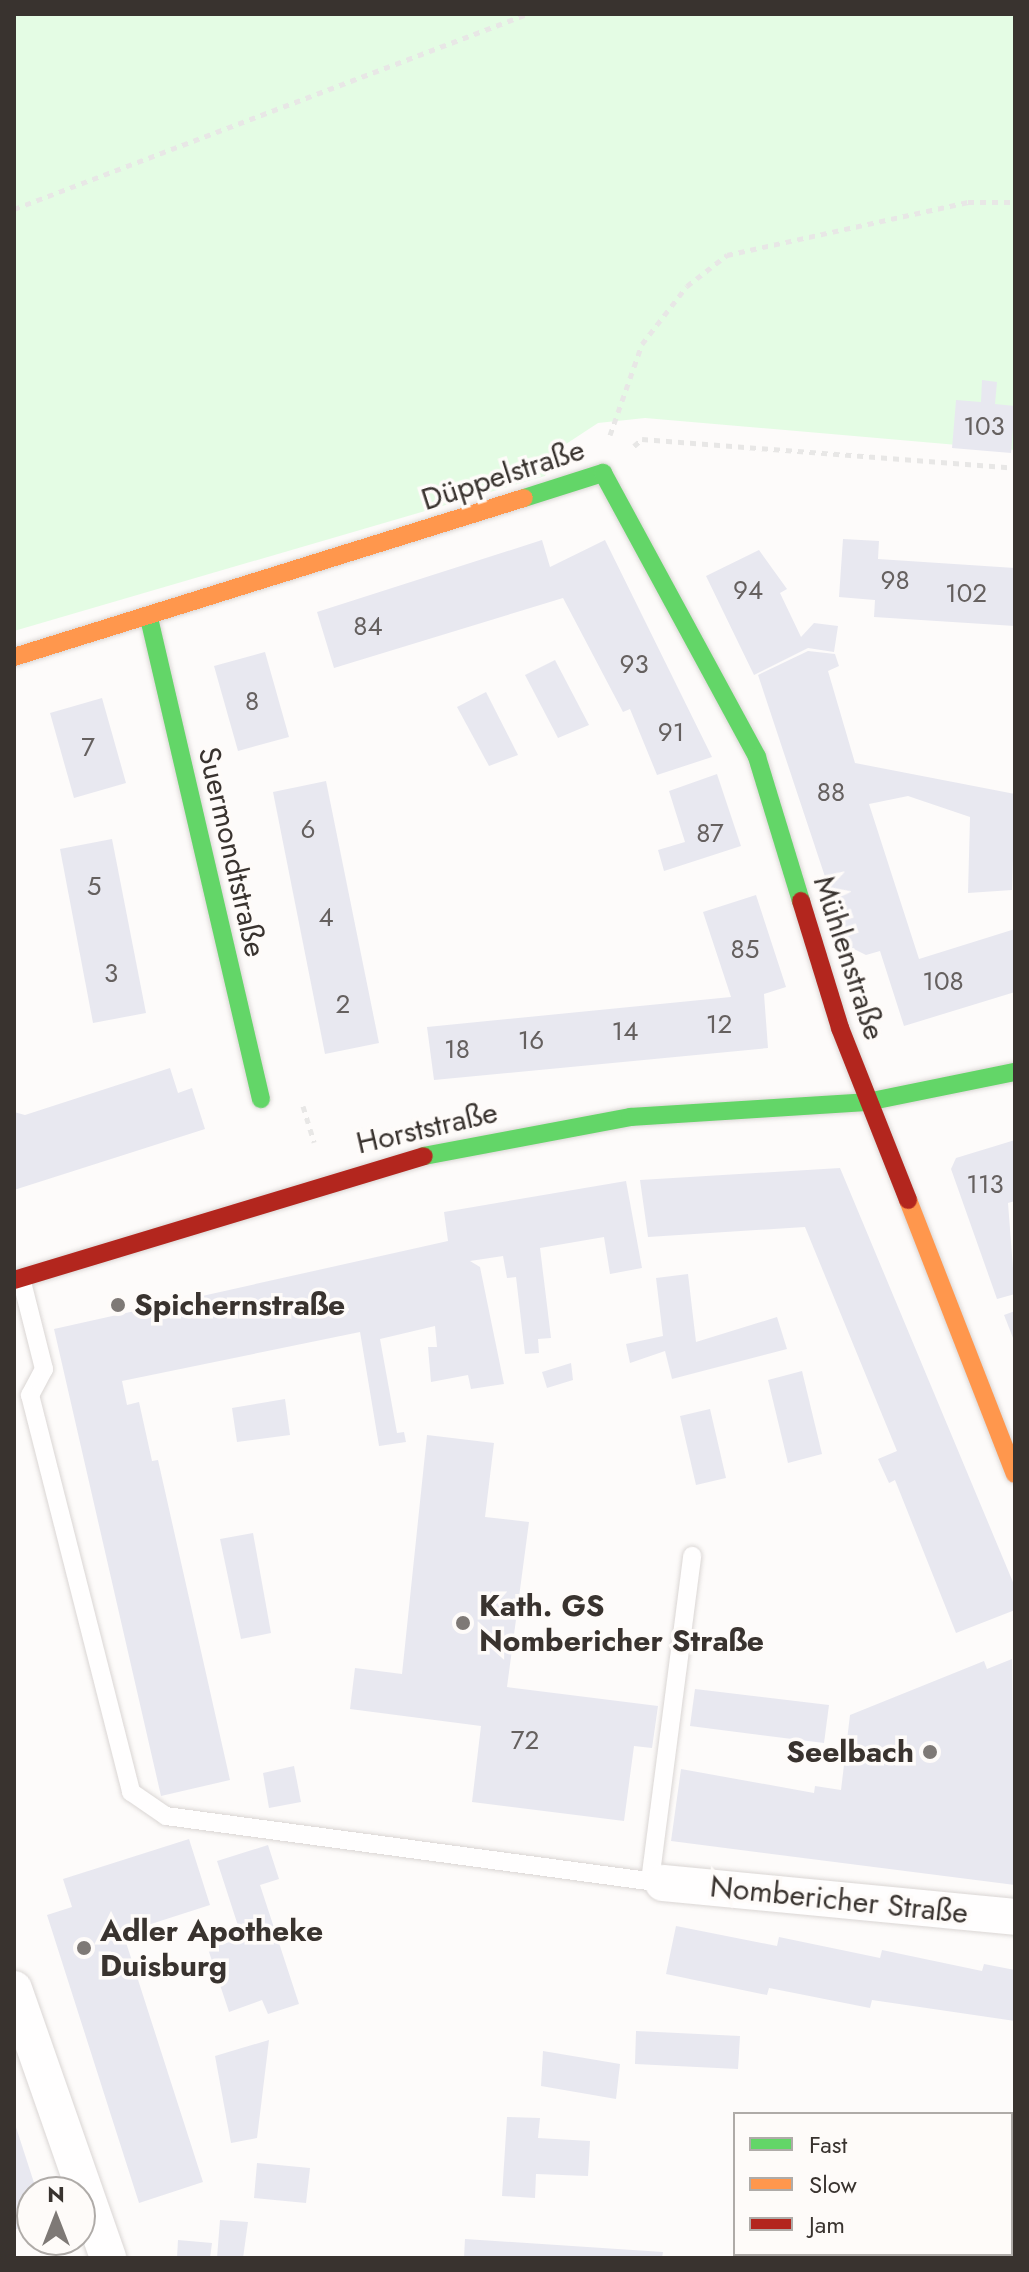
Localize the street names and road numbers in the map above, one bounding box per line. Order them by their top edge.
street label: Düppelstraße [417,432,589,518]
street label: Suermondtstraße [190,744,274,960]
street label: Mühlenstraße [806,871,892,1045]
street label: Horststraße [353,1094,501,1162]
street label: Nombericher Straße [708,1869,970,1931]

